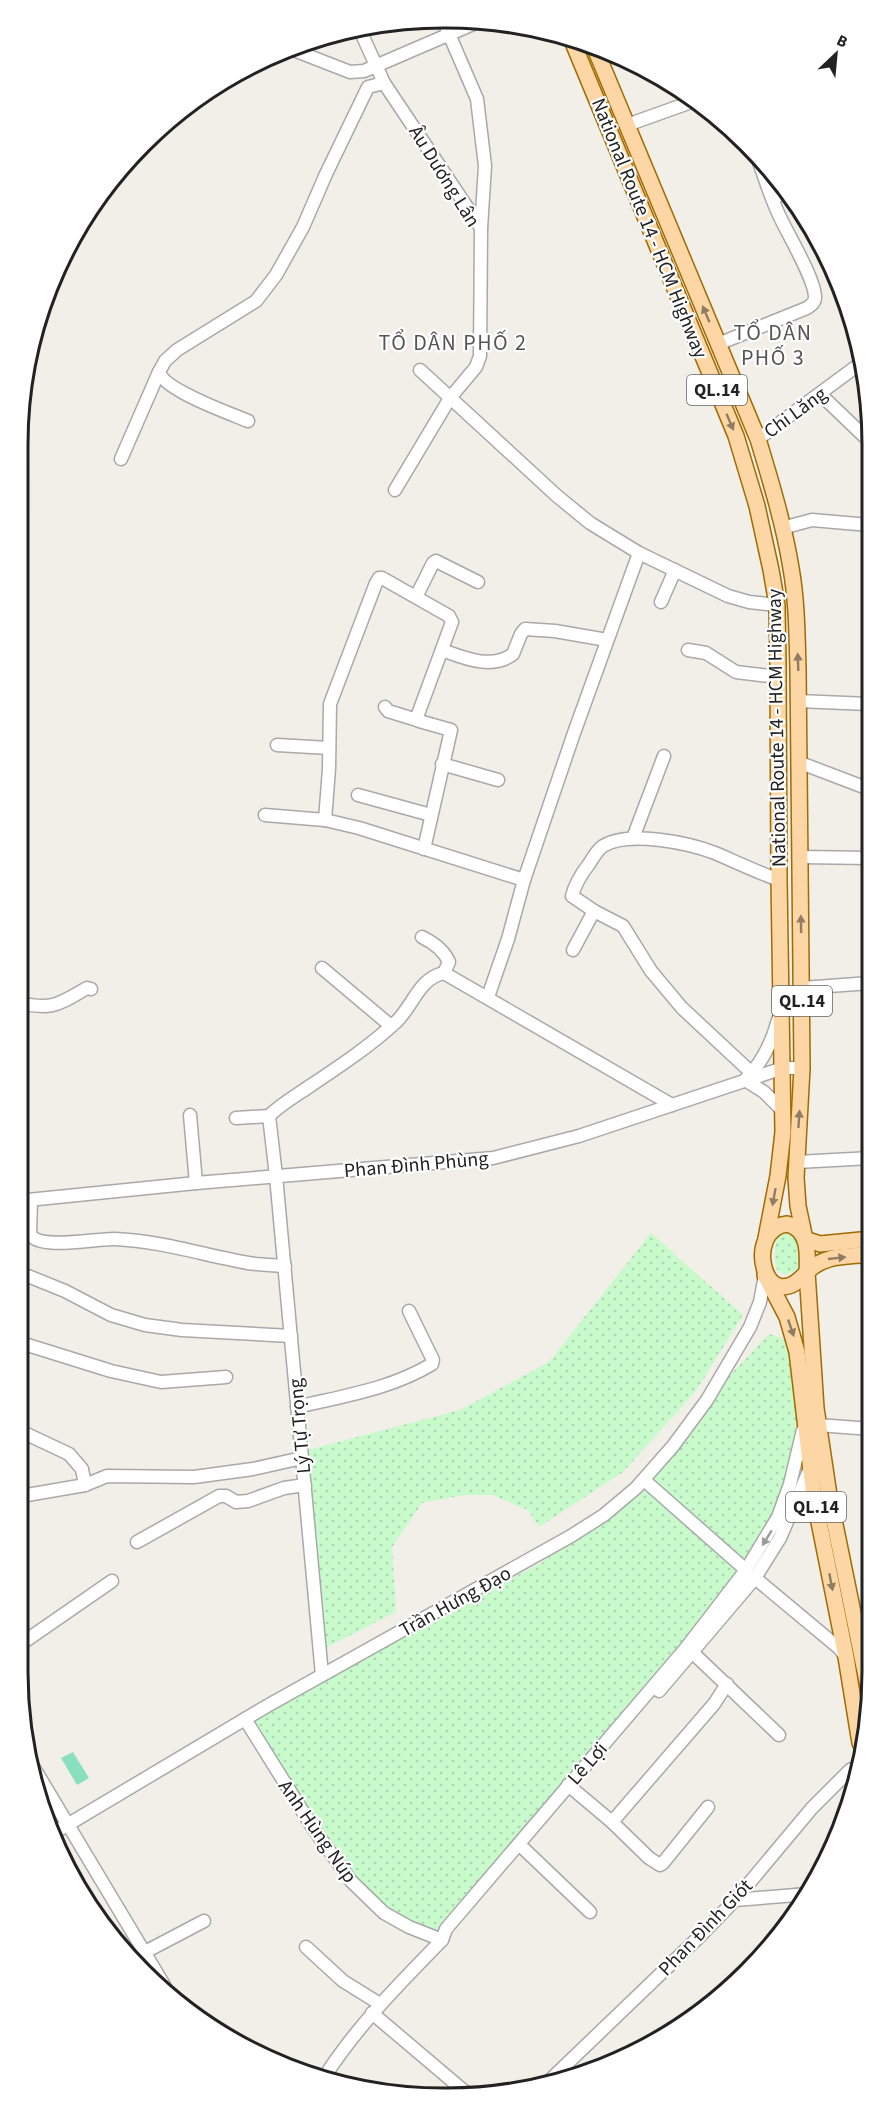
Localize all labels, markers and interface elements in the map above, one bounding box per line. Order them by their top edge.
north arrow [806,24,866,84]
text: B [833,29,852,54]
street label: National Route 14 - HCM Highway [584,94,714,363]
street label: Âu Dương Lân [402,120,487,233]
one-way arrow [701,305,710,323]
district label: TỔ DÂN PHỐ 3 [734,317,812,374]
district label: TỔ DÂN PHỐ 2 [379,327,527,359]
road number: QL.14 [687,375,747,405]
street label: Chi Lăng [758,380,833,445]
one-way arrow [726,413,735,431]
street label: National Route 14 - HCM Highway [761,588,793,867]
one-way arrow [793,652,802,671]
one-way arrow [796,914,806,933]
road number: QL.14 [772,986,832,1016]
one-way arrow [795,1109,804,1128]
street label: Phan Đình Phùng [343,1145,489,1185]
one-way arrow [769,1188,778,1207]
one-way arrow [827,1253,846,1263]
one-way arrow [786,1319,796,1337]
street label: Lý Tự Trọng [282,1377,318,1475]
road number: QL.14 [786,1492,846,1522]
one-way arrow [762,1530,773,1546]
street label: Trần Hưng Đạo [395,1560,516,1644]
one-way arrow [827,1573,836,1592]
street label: Lê Lợi [561,1736,614,1791]
street label: Anh Hùng Núp [271,1774,363,1889]
street label: Phan Đình Giót [652,1873,759,1982]

